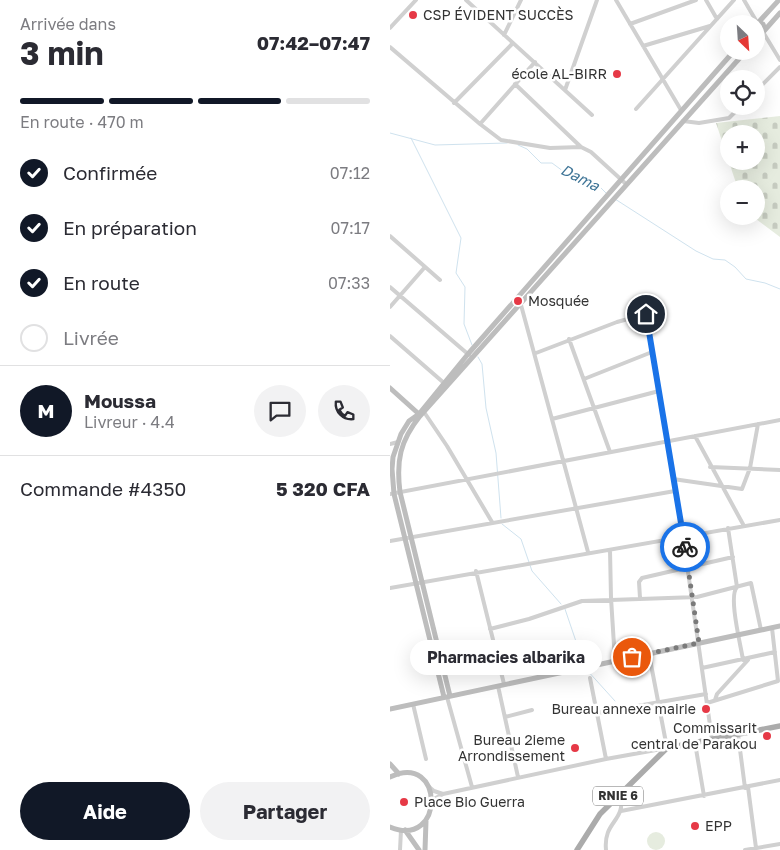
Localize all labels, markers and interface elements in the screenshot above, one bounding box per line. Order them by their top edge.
place label: CSP ÉVIDENT SUCCÈS [423,6,574,23]
marker: CSP ÉVIDENT SUCCÈS [407,9,419,21]
text: Arrivée dans [20,14,116,34]
north arrow [720,15,765,60]
map controls [720,15,765,225]
text: 07:42–07:47 [257,31,370,54]
text: 3 min [20,34,104,72]
place label: école AL-BIRR [511,65,607,82]
marker: école AL-BIRR [611,68,623,80]
button: locate [720,70,765,115]
text: En route · 470 m [20,112,144,132]
button: + [720,125,765,170]
icon: check [20,159,48,187]
water label: Dama [558,160,603,195]
text: Confirmée [63,161,157,184]
text: 07:12 [330,163,370,183]
button: − [720,180,765,225]
icon: check [20,214,48,242]
text: En préparation [63,216,197,239]
text: 07:17 [331,218,370,238]
icon: check [20,269,48,297]
text: En route [63,271,140,294]
text: 07:33 [328,273,370,293]
place label: Mosquée [528,292,589,309]
pin [625,293,667,335]
marker: Mosquée [512,295,524,307]
icon: home [632,300,660,328]
text: Livrée [63,326,119,349]
button: chat [254,385,306,437]
button: phone [318,385,370,437]
text: Moussa [84,389,156,412]
text: M [38,399,54,422]
text: Livreur · 4.4 [84,412,175,432]
text: Commande #4350 [20,477,186,500]
text: 5 320 CFA [276,477,370,500]
courier [660,522,710,572]
icon: bike [671,533,699,561]
pin [611,636,653,678]
callout: Pharmacies albarika [409,640,602,674]
icon: bag [618,643,646,671]
text: Pharmacies albarika [427,647,585,667]
place label: Bureau annexe mairie [551,700,696,717]
marker: Bureau annexe mairie [700,703,712,715]
place label: Commissarit central de Parakou [631,719,757,752]
marker: Commissarit central de Parakou [761,730,773,742]
place label: Bureau 2ieme Arrondissement [458,731,565,764]
marker: Bureau 2ieme Arrondissement [569,742,581,754]
button: Aide [20,782,190,840]
button: Partager [200,782,370,840]
road number: RNIE 6 [593,786,643,806]
place label: Place Bio Guerra [414,793,525,810]
marker: Place Bio Guerra [398,796,410,808]
place label: EPP [705,817,732,834]
marker: EPP [689,820,701,832]

